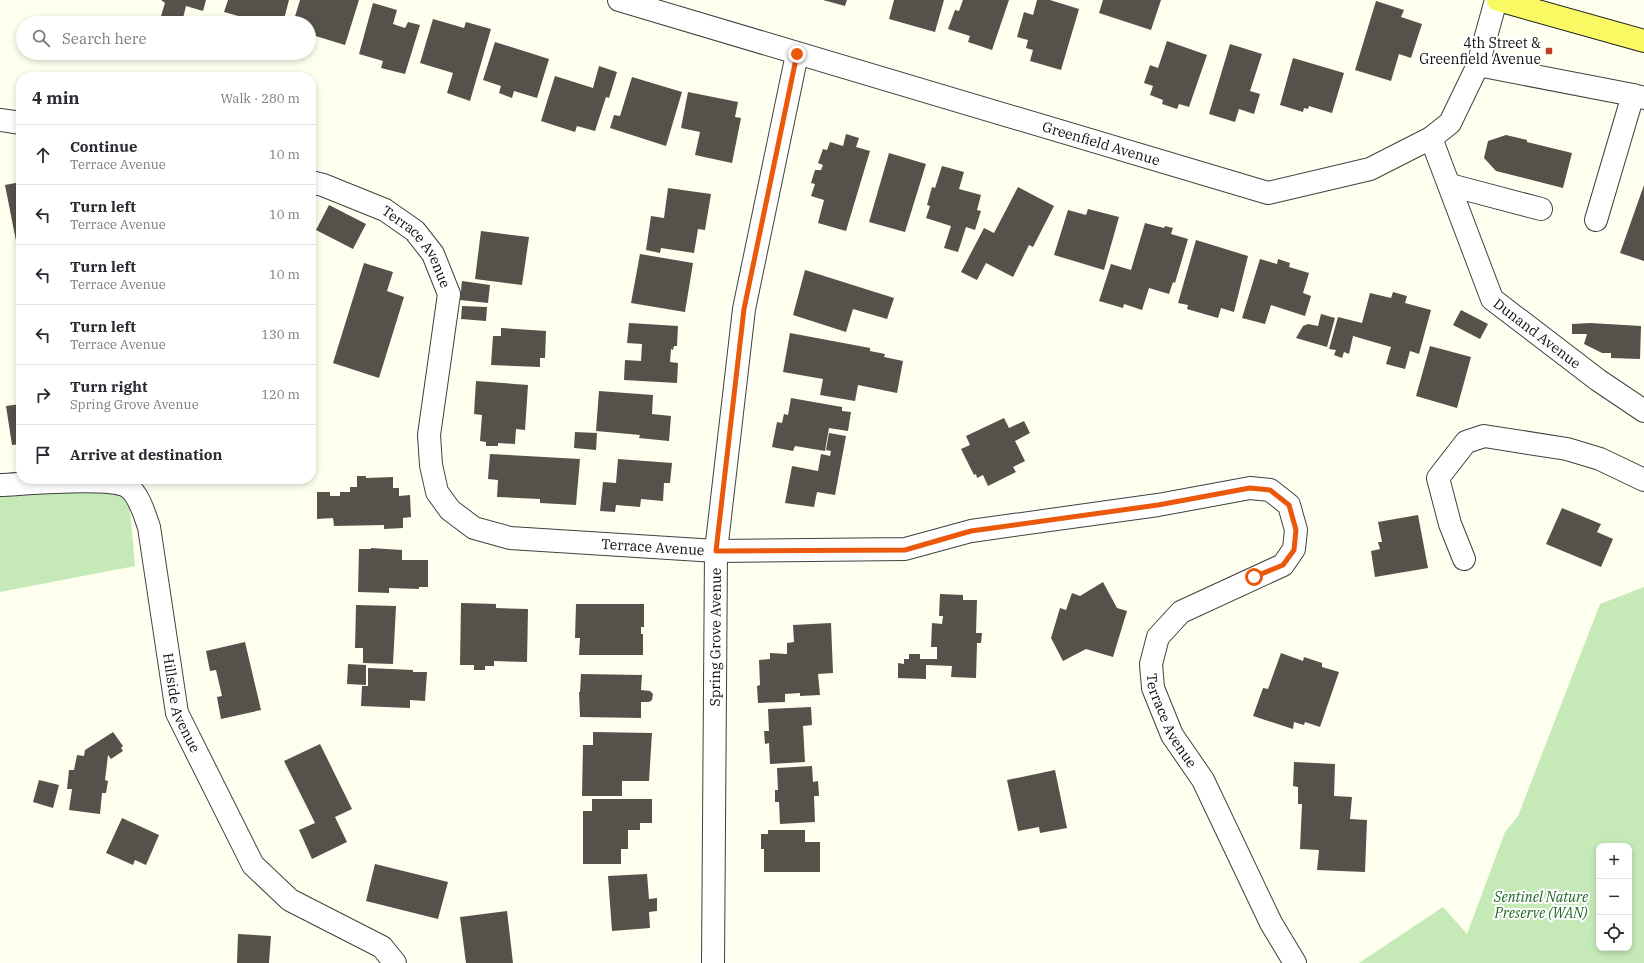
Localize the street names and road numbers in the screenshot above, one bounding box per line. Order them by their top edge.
street label: Greenfield Avenue [1040,117,1162,169]
street label: Terrace Avenue [378,202,455,290]
street label: Dunand Avenue [1490,294,1584,373]
street label: Terrace Avenue [601,535,705,559]
street label: Spring Grove Avenue [706,568,725,706]
street label: Hillside Avenue [159,652,204,756]
street label: Terrace Avenue [1143,673,1201,771]

